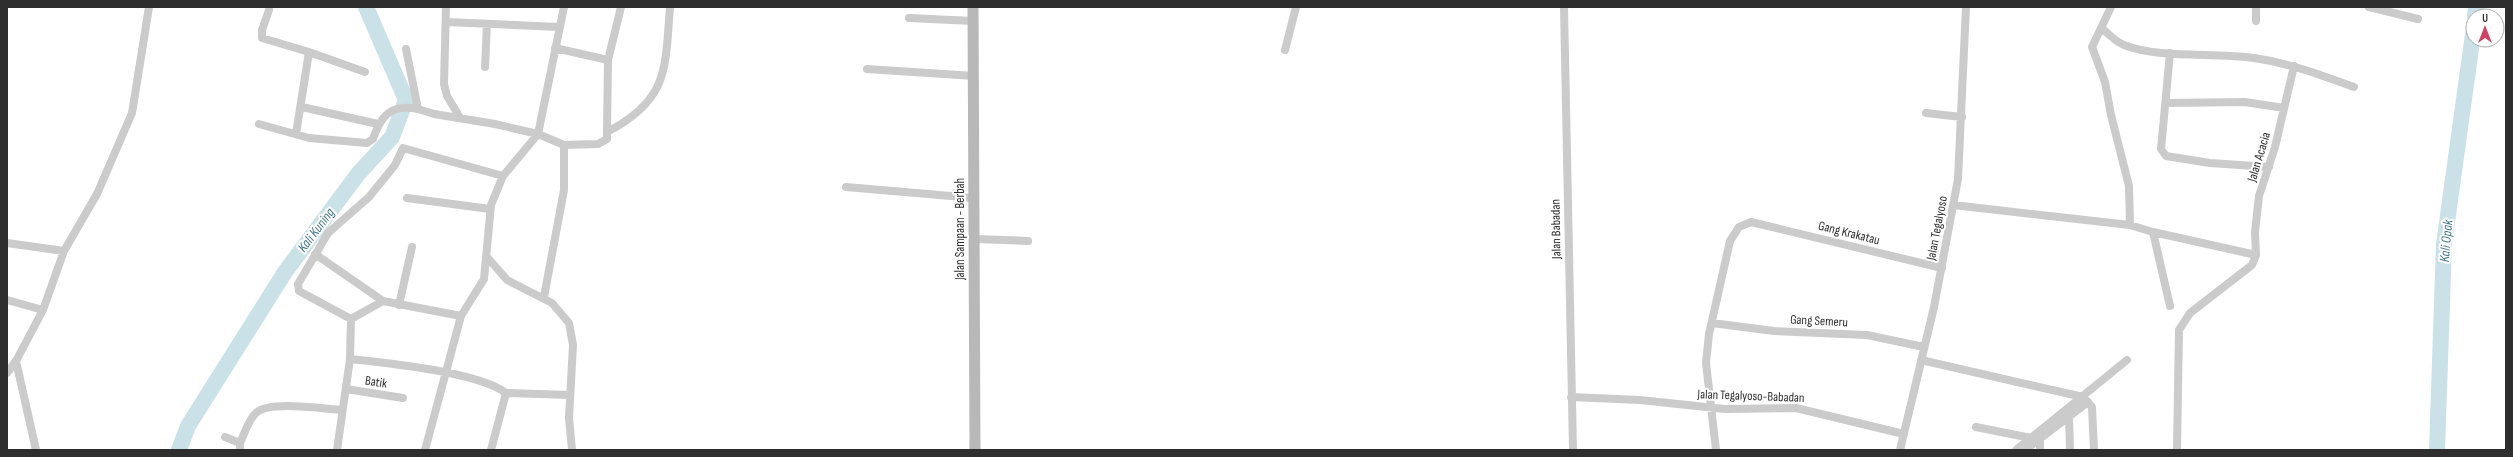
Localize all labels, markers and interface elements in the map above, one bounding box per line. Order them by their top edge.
north arrow [2465,8,2505,48]
text: U [2482,12,2488,25]
street label: Jalan Acacia [2244,130,2274,185]
street label: Jalan Sampaan - Berbah [952,178,968,281]
street label: Jalan Tegalyoso [1923,194,1951,263]
street label: Jalan Babadan [1547,199,1565,260]
water label: Kali Kuning [294,204,338,255]
street label: Gang Krakatau [1817,218,1881,248]
water label: Kali Opak [2436,218,2456,263]
street label: Gang Semeru [1790,311,1848,331]
street label: Batik [364,372,388,392]
street label: Jalan Tegalyoso-Babadan [1696,386,1805,406]

